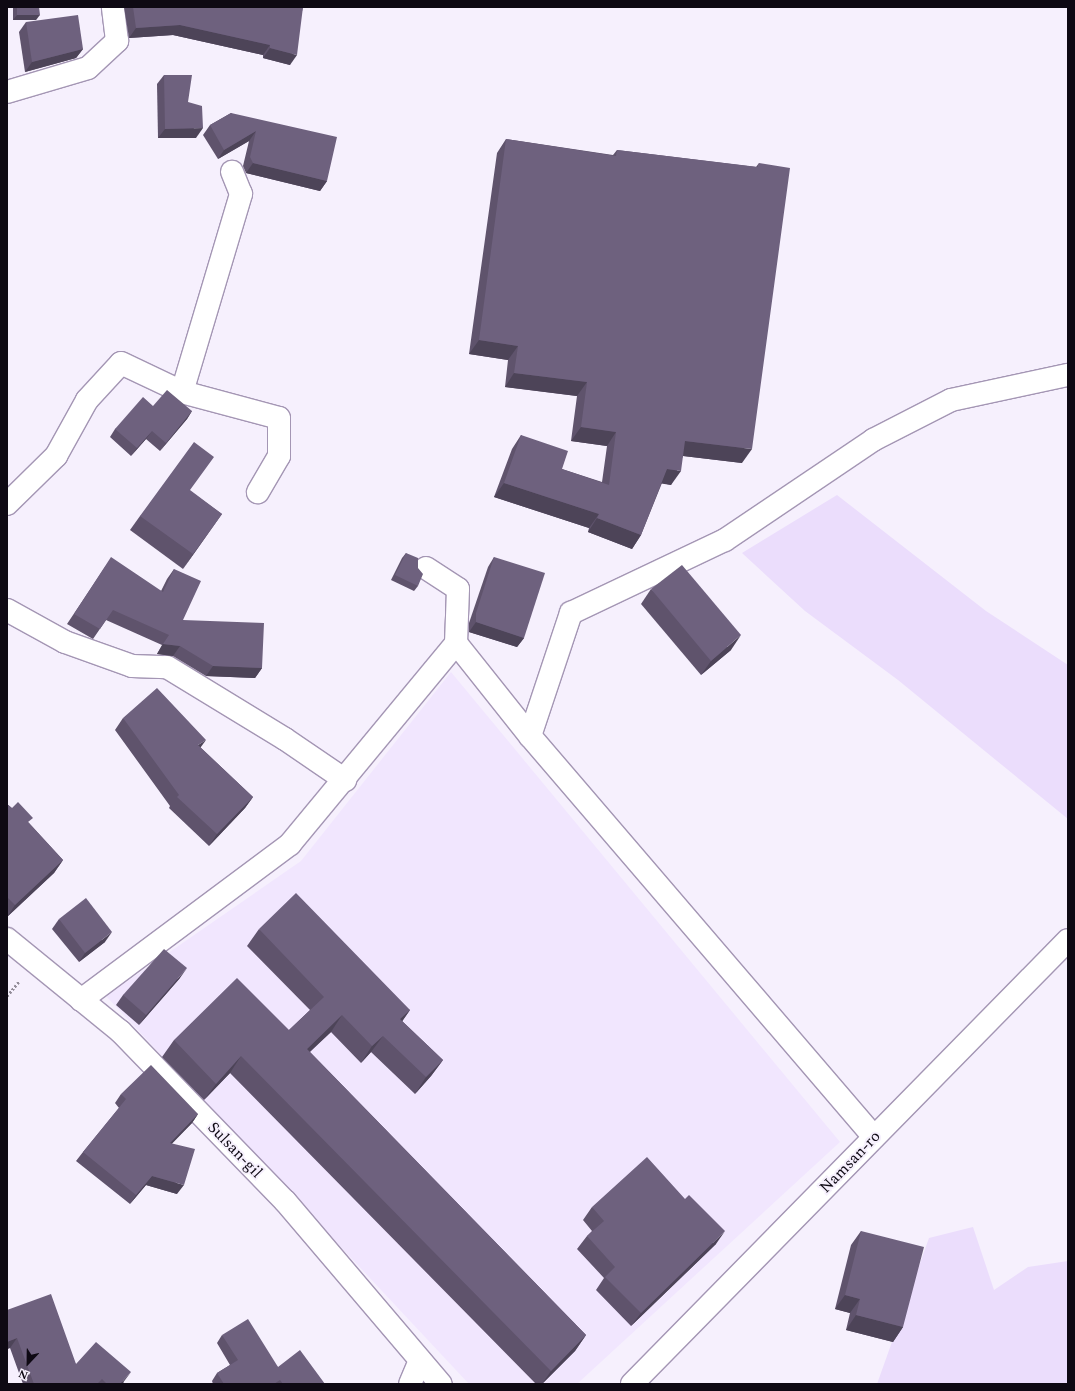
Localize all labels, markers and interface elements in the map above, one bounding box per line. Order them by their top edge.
street label: Sulsan-gil [204,1118,266,1182]
street label: Namsan-ro [816,1127,884,1197]
north arrow [8,1343,48,1383]
text: N [16,1365,31,1384]

